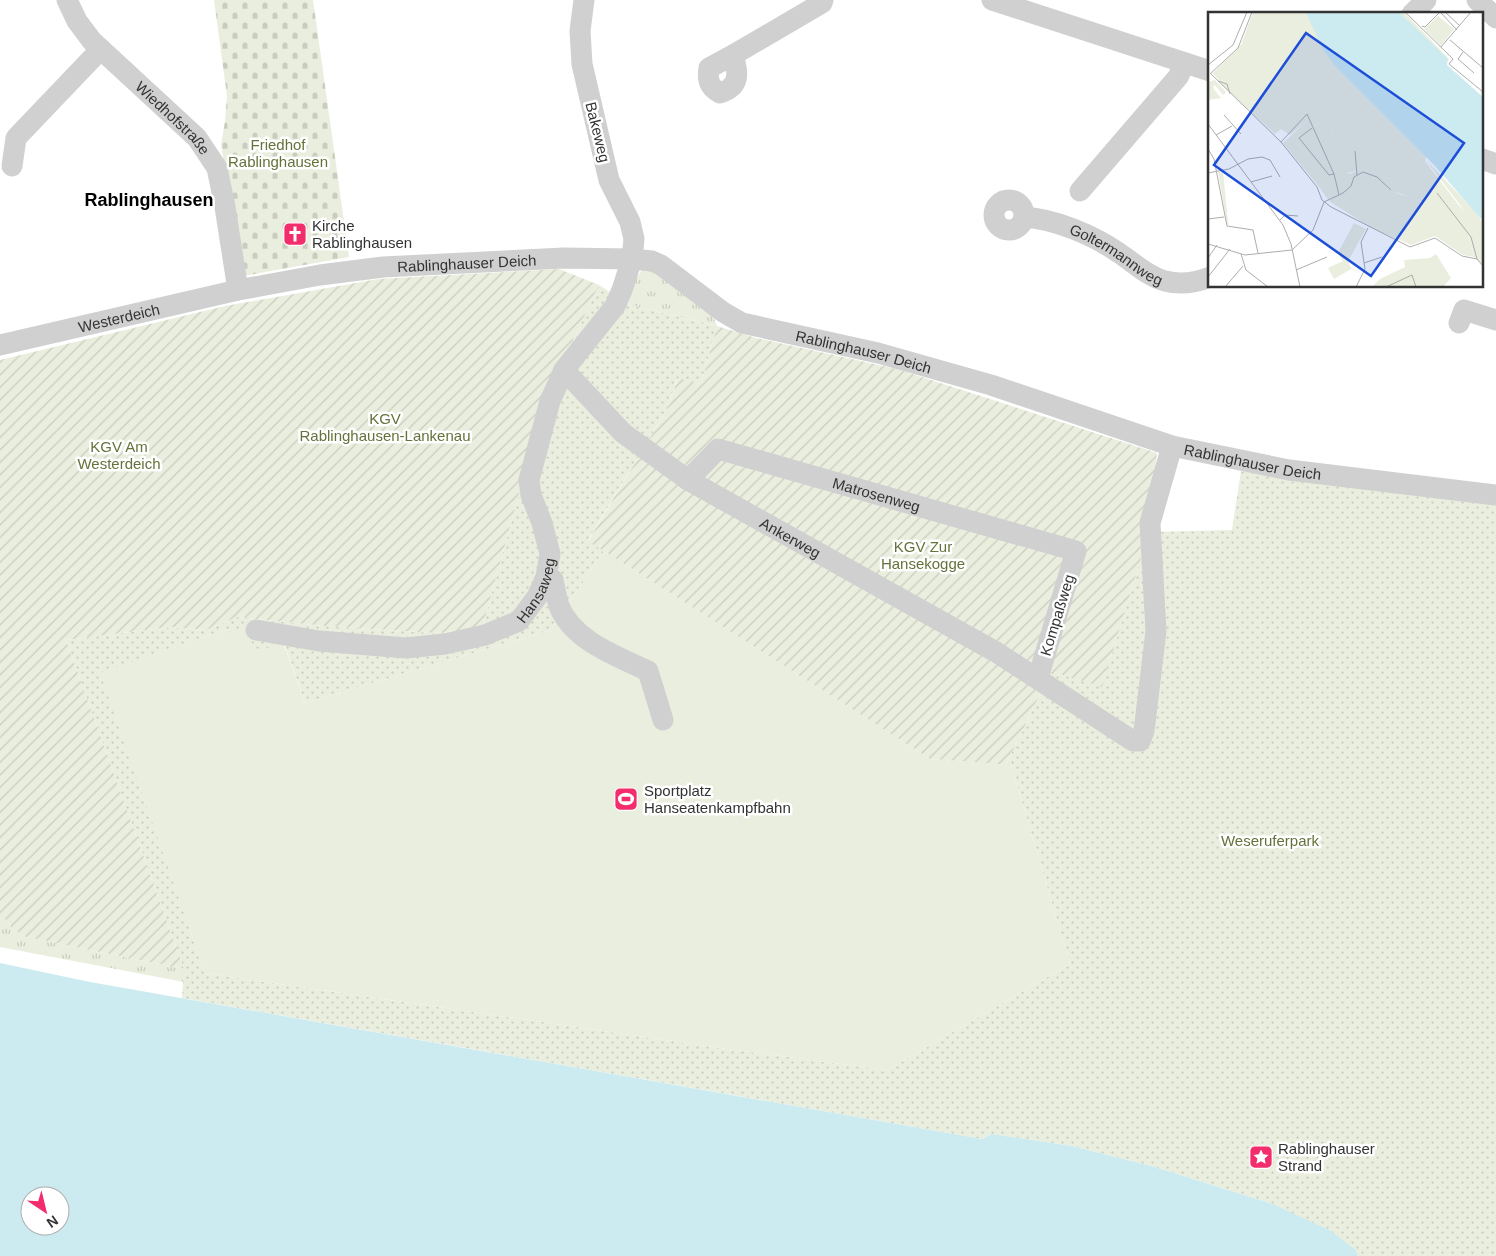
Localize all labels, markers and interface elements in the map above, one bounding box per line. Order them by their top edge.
inset map [1208,12,1484,288]
street label: Wiedhofstraße [132,77,214,157]
street label: Bakeweg [582,100,614,164]
park label: Friedhof Rablinghausen [228,136,328,170]
district label: Rablinghausen [84,190,214,210]
place label: Kirche Rablinghausen [312,217,412,251]
street label: Goltermannweg [1067,220,1165,288]
church icon: Kirche Rablinghausen [282,221,308,247]
street label: Rablinghauser Deich [397,251,537,275]
street label: Westerdeich [76,300,161,335]
street label: Rablinghauser Deich [794,327,934,376]
park label: KGV Rablinghausen-Lankenau [300,410,470,444]
park label: KGV Am Westerdeich [77,438,161,472]
street label: Rablinghauser Deich [1183,440,1322,482]
street label: Matrosenweg [831,474,922,515]
street label: Ankerweg [757,514,824,561]
park label: KGV Zur Hansekogge [881,538,965,572]
street label: Hansaweg [512,557,558,626]
street label: Kompaßweg [1037,572,1077,658]
place label: Sportplatz Hanseatenkampfbahn [644,782,791,816]
sports icon: Sportplatz Hanseatenkampfbahn [613,786,639,812]
park label: Weseruferpark [1221,832,1320,849]
place label: Rablinghauser Strand [1278,1140,1375,1174]
place icon: Rablinghauser Strand [1248,1144,1274,1170]
north arrow [20,1186,70,1236]
text: N [44,1212,61,1231]

